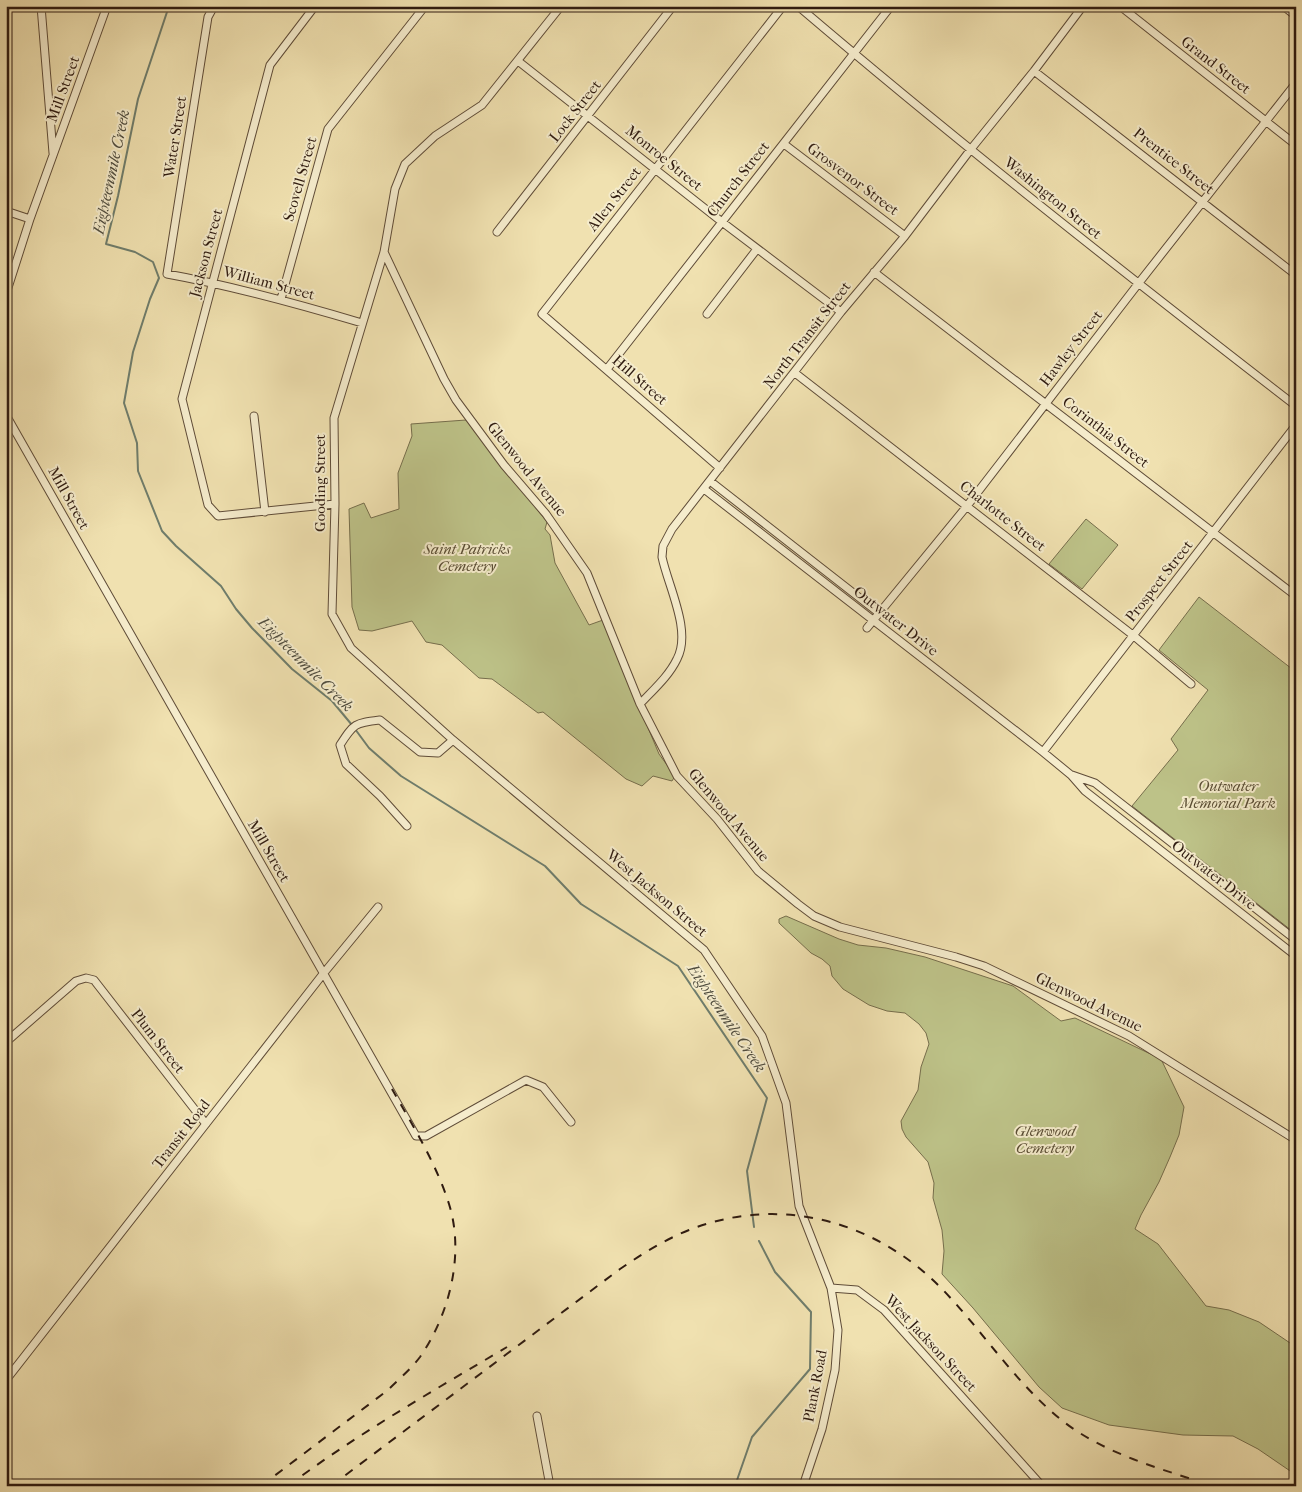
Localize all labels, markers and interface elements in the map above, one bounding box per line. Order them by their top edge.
street label: Grand Street [1178,32,1255,98]
street label: Mill Street [43,53,84,125]
street label: Lock Street [545,76,605,146]
street label: Water Street [159,94,190,180]
water label: Eighteenmile Creek [88,108,133,237]
street label: Monroe Street [622,121,707,195]
street label: Prentice Street [1130,124,1219,199]
street label: Scovell Street [279,134,321,223]
street label: Church Street [703,137,773,220]
street label: Grosvenor Street [804,139,903,220]
street label: Washington Street [1000,153,1106,243]
street label: Allen Street [583,163,645,236]
street label: Jackson Street [185,206,227,300]
street label: William Street [220,262,317,304]
street label: North Transit Street [760,277,855,392]
street label: Hawley Street [1036,306,1107,390]
street label: Hill Street [609,351,672,409]
street label: Corinthia Street [1059,393,1153,472]
street label: Glenwood Avenue [483,418,571,520]
street label: Gooding Street [311,433,329,532]
street label: Mill Street [44,463,94,533]
street label: Charlotte Street [956,477,1050,556]
street label: Prospect Street [1121,536,1197,625]
park label: Saint Patricks Cemetery [423,540,511,575]
street label: Outwater Drive [850,582,942,660]
water label: Eighteenmile Creek [254,612,358,716]
street label: Glenwood Avenue [685,765,774,866]
park label: Outwater Memorial Park [1179,777,1276,812]
street label: Mill Street [244,817,294,886]
street label: Outwater Drive [1168,836,1260,914]
street label: West Jackson Street [602,845,712,941]
water label: Eighteenmile Creek [683,959,770,1076]
street label: Glenwood Avenue [1033,968,1146,1036]
street label: Plum Street [127,1005,189,1077]
street label: Transit Road [148,1095,214,1172]
park label: Glenwood Cemetery [1015,1122,1078,1157]
street label: West Jackson Street [881,1290,981,1396]
street label: Plank Road [799,1348,831,1424]

